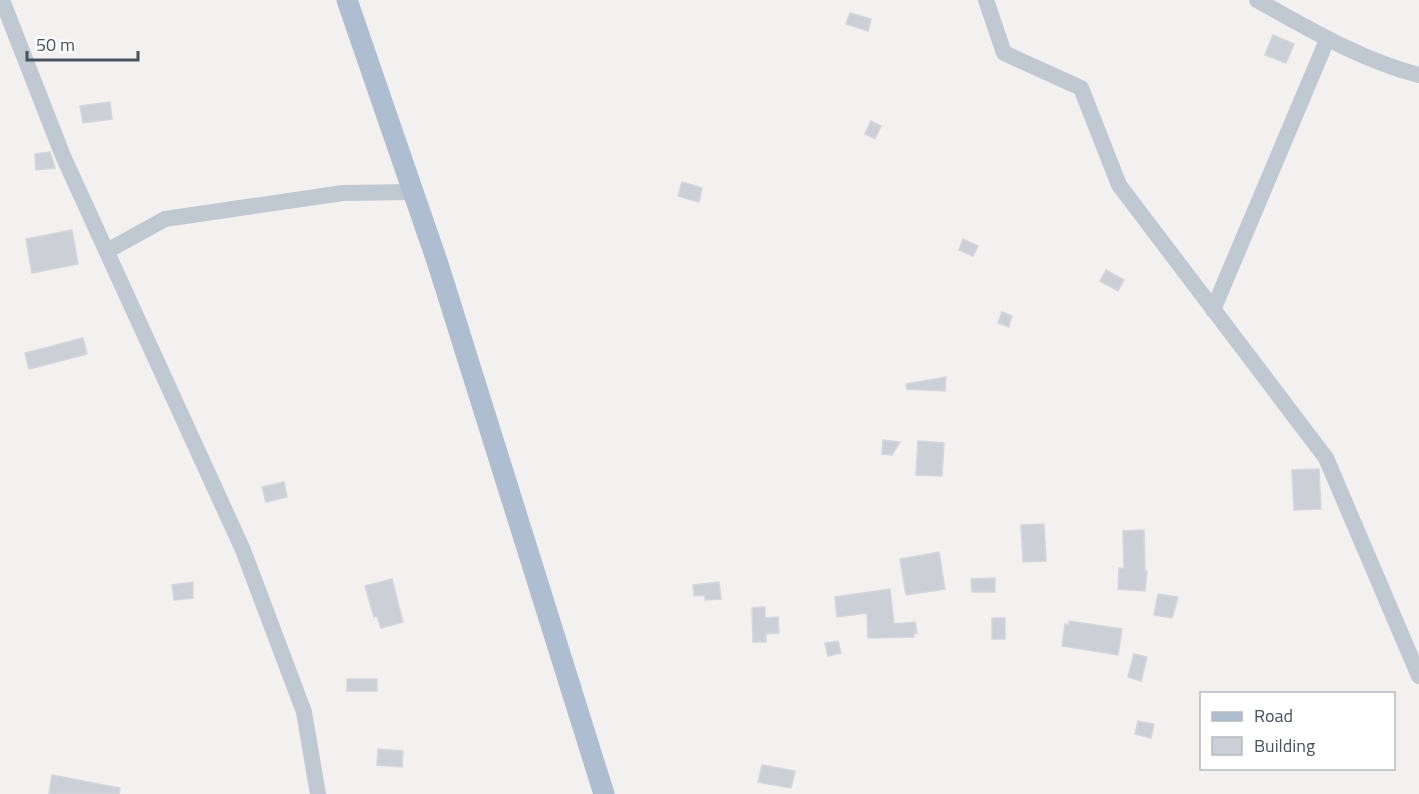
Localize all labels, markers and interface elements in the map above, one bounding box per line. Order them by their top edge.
scale bar [27,24,138,62]
text: 50 m [36,31,75,58]
legend [1200,692,1395,770]
text: Road [1254,702,1293,729]
text: Building [1254,732,1315,759]

